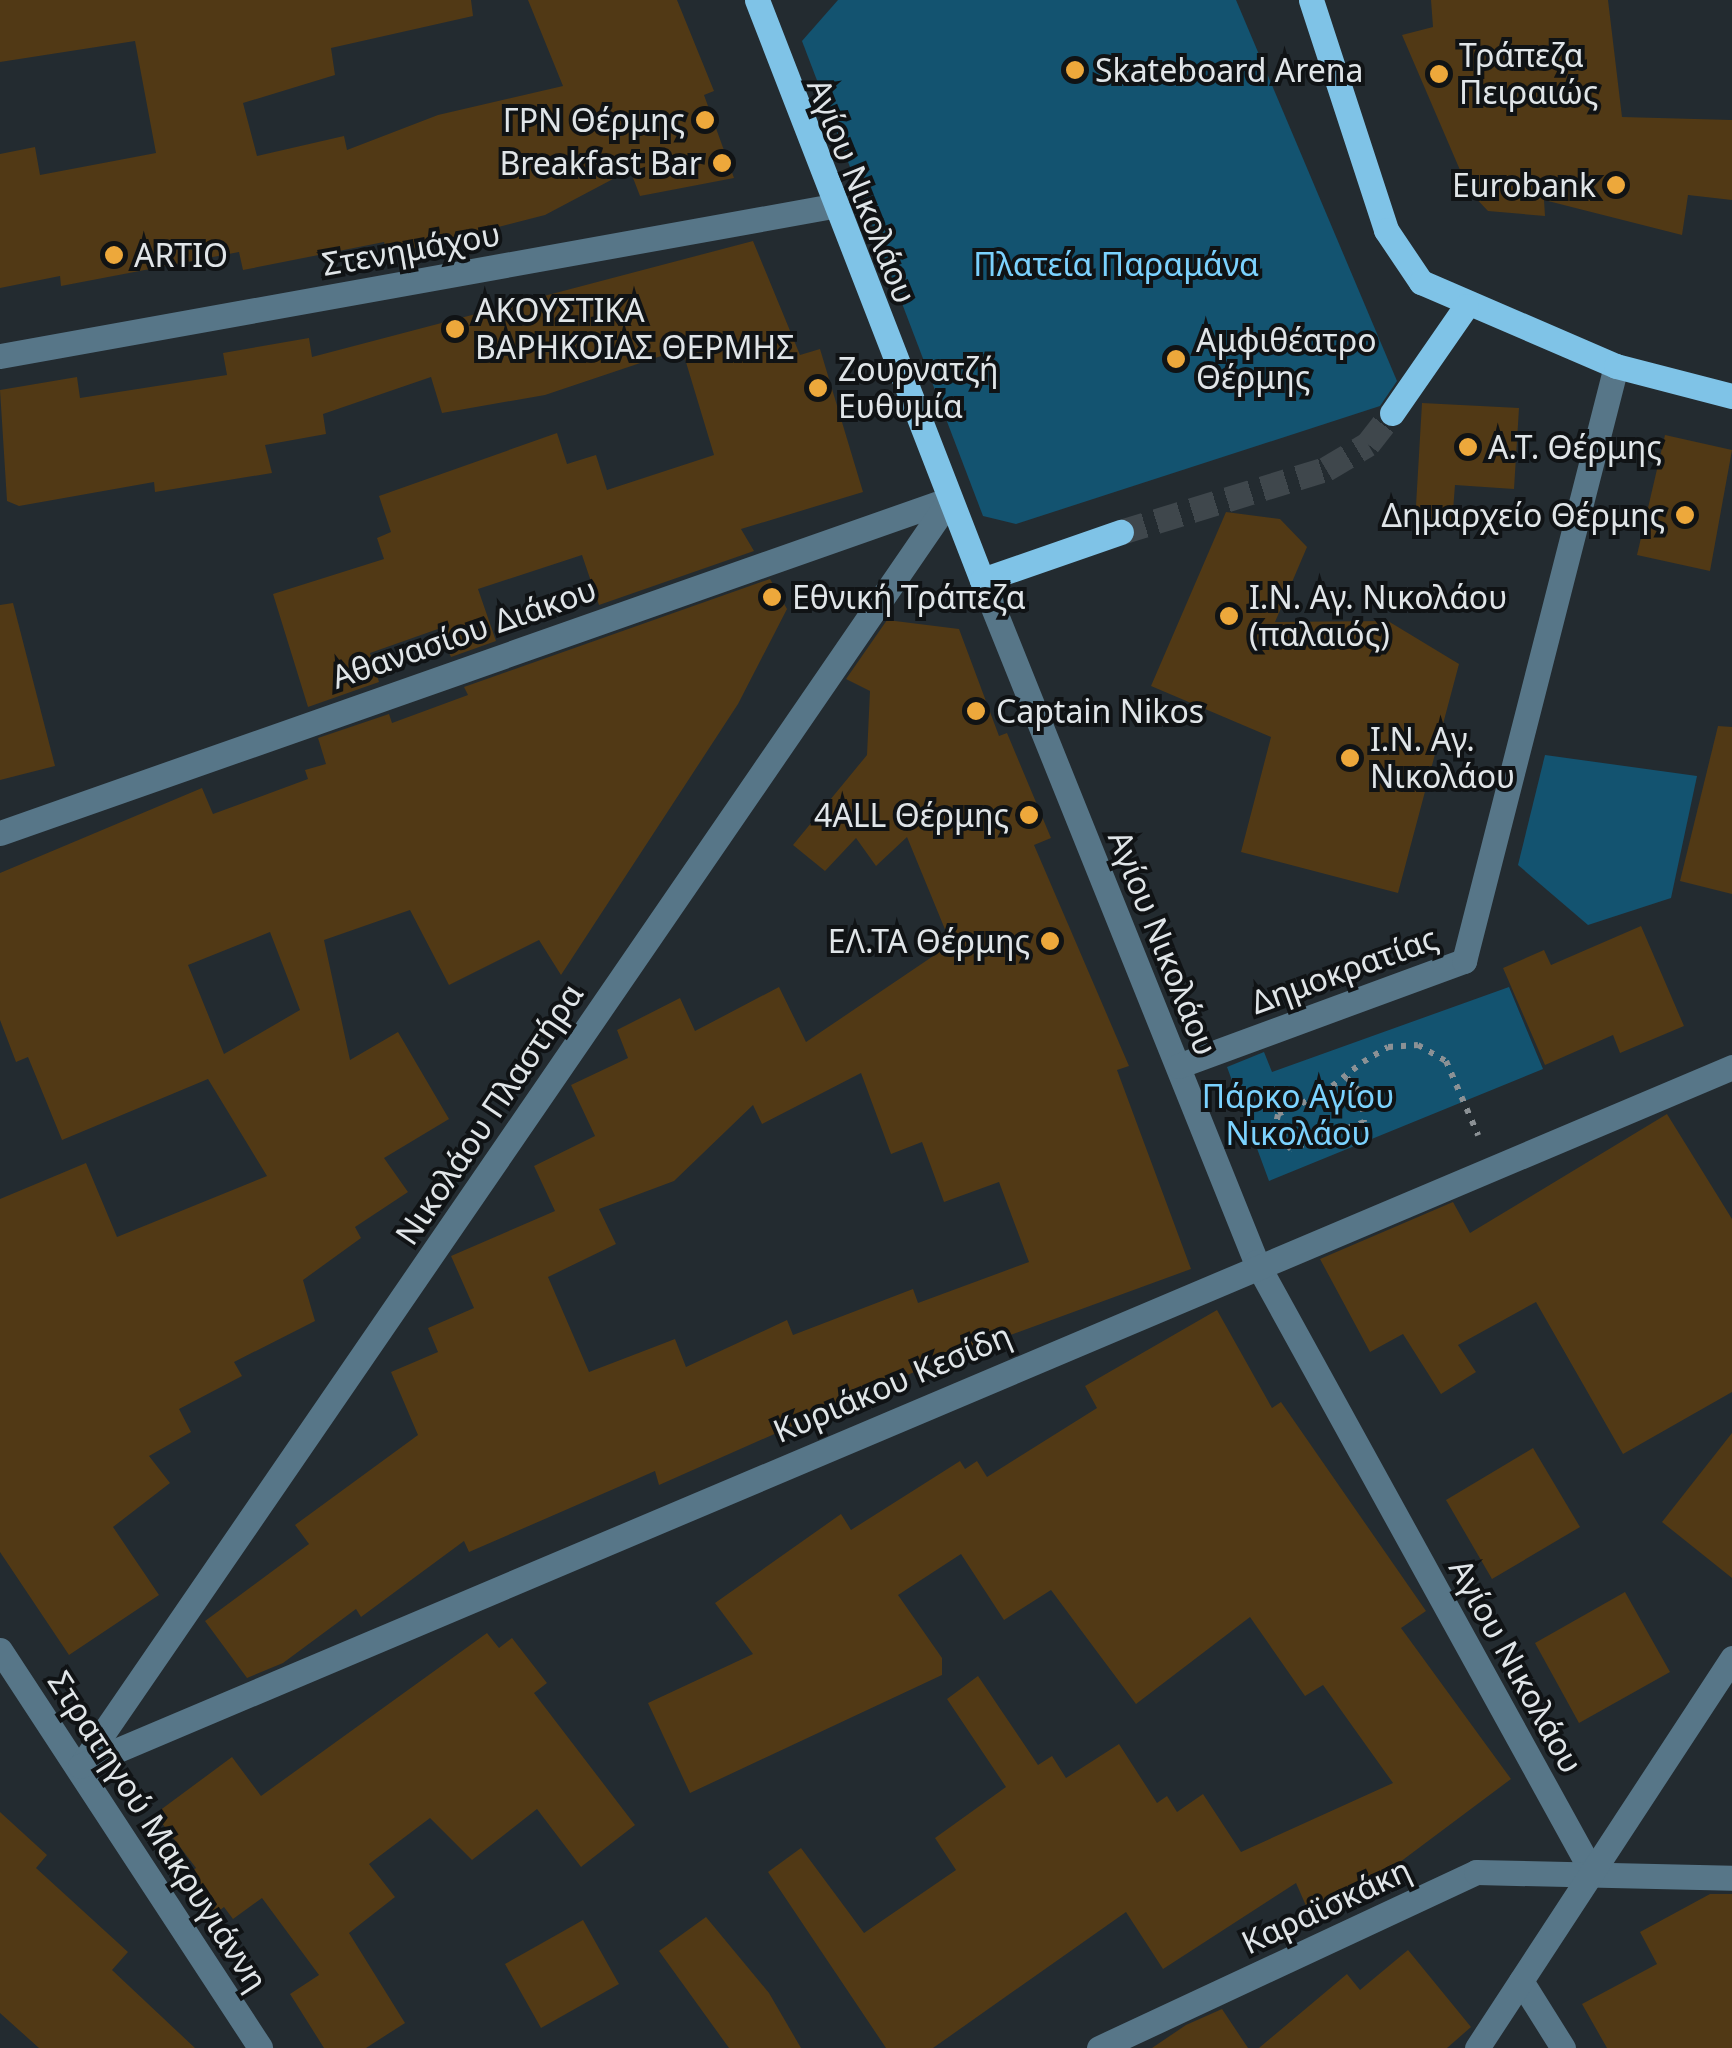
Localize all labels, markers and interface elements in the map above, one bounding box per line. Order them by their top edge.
place label: Τράπεζα Πειραιώς [1459,37,1598,112]
place label: Skateboard Arena [1095,51,1364,89]
marker: Skateboard Arena [1064,59,1086,81]
marker: Τράπεζα Πειραιώς [1428,63,1450,85]
street label: Αγίου Νικολάου [799,73,925,309]
place label: ΓΡΝ Θέρμης [503,101,685,139]
marker: ΓΡΝ Θέρμης [694,109,716,131]
place label: Breakfast Bar [499,144,702,182]
marker: Breakfast Bar [711,152,733,174]
place label: Eurobank [1452,166,1596,204]
marker: Eurobank [1605,174,1627,196]
street label: Στενημάχου [319,214,503,284]
place label: ARTIO [134,236,228,274]
marker: ARTIO [103,244,125,266]
park label: Πλατεία Παραμάνα [973,245,1259,283]
place label: ΑΚΟΥΣΤΙΚΑ ΒΑΡΗΚΟΙΑΣ ΘΕΡΜΗΣ [475,292,795,367]
marker: ΑΚΟΥΣΤΙΚΑ ΒΑΡΗΚΟΙΑΣ ΘΕΡΜΗΣ [444,318,466,340]
place label: Αμφιθέατρο Θέρμης [1196,322,1377,397]
marker: Αμφιθέατρο Θέρμης [1165,348,1187,370]
place label: Ζουρνατζή Ευθυμία [838,351,998,426]
marker: Ζουρνατζή Ευθυμία [807,377,829,399]
place label: Α.Τ. Θέρμης [1488,428,1662,466]
marker: Α.Τ. Θέρμης [1457,436,1479,458]
place label: Δημαρχείο Θέρμης [1382,496,1665,534]
marker: Δημαρχείο Θέρμης [1674,504,1696,526]
street label: Αθανασίου Διάκου [327,570,601,696]
place label: Εθνική Τράπεζα [792,578,1026,616]
place label: Ι.Ν. Αγ. Νικολάου (παλαιός) [1249,579,1507,654]
marker: Εθνική Τράπεζα [761,586,783,608]
marker: Ι.Ν. Αγ. Νικολάου (παλαιός) [1218,605,1240,627]
place label: Captain Nikos [996,692,1204,730]
marker: Captain Nikos [965,700,987,722]
place label: Ι.Ν. Αγ. Νικολάου [1370,721,1515,796]
marker: Ι.Ν. Αγ. Νικολάου [1339,747,1361,769]
place label: 4ALL Θέρμης [814,796,1009,834]
marker: 4ALL Θέρμης [1018,804,1040,826]
street label: Αγίου Νικολάου [1100,825,1226,1061]
street label: Δημοκρατίας [1245,918,1443,1022]
place label: ΕΛ.ΤΑ Θέρμης [828,922,1030,960]
marker: ΕΛ.ΤΑ Θέρμης [1039,930,1061,952]
street label: Νικολάου Πλαστήρα [387,976,591,1252]
park label: Πάρκο Αγίου Νικολάου [1202,1078,1394,1153]
street label: Κυριάκου Κεσίδη [767,1316,1017,1450]
street label: Αγίου Νικολάου [1441,1552,1591,1780]
street label: Στρατηγού Μακρυγιάννη [40,1664,276,1998]
street label: Καραϊσκάκη [1235,1850,1417,1962]

